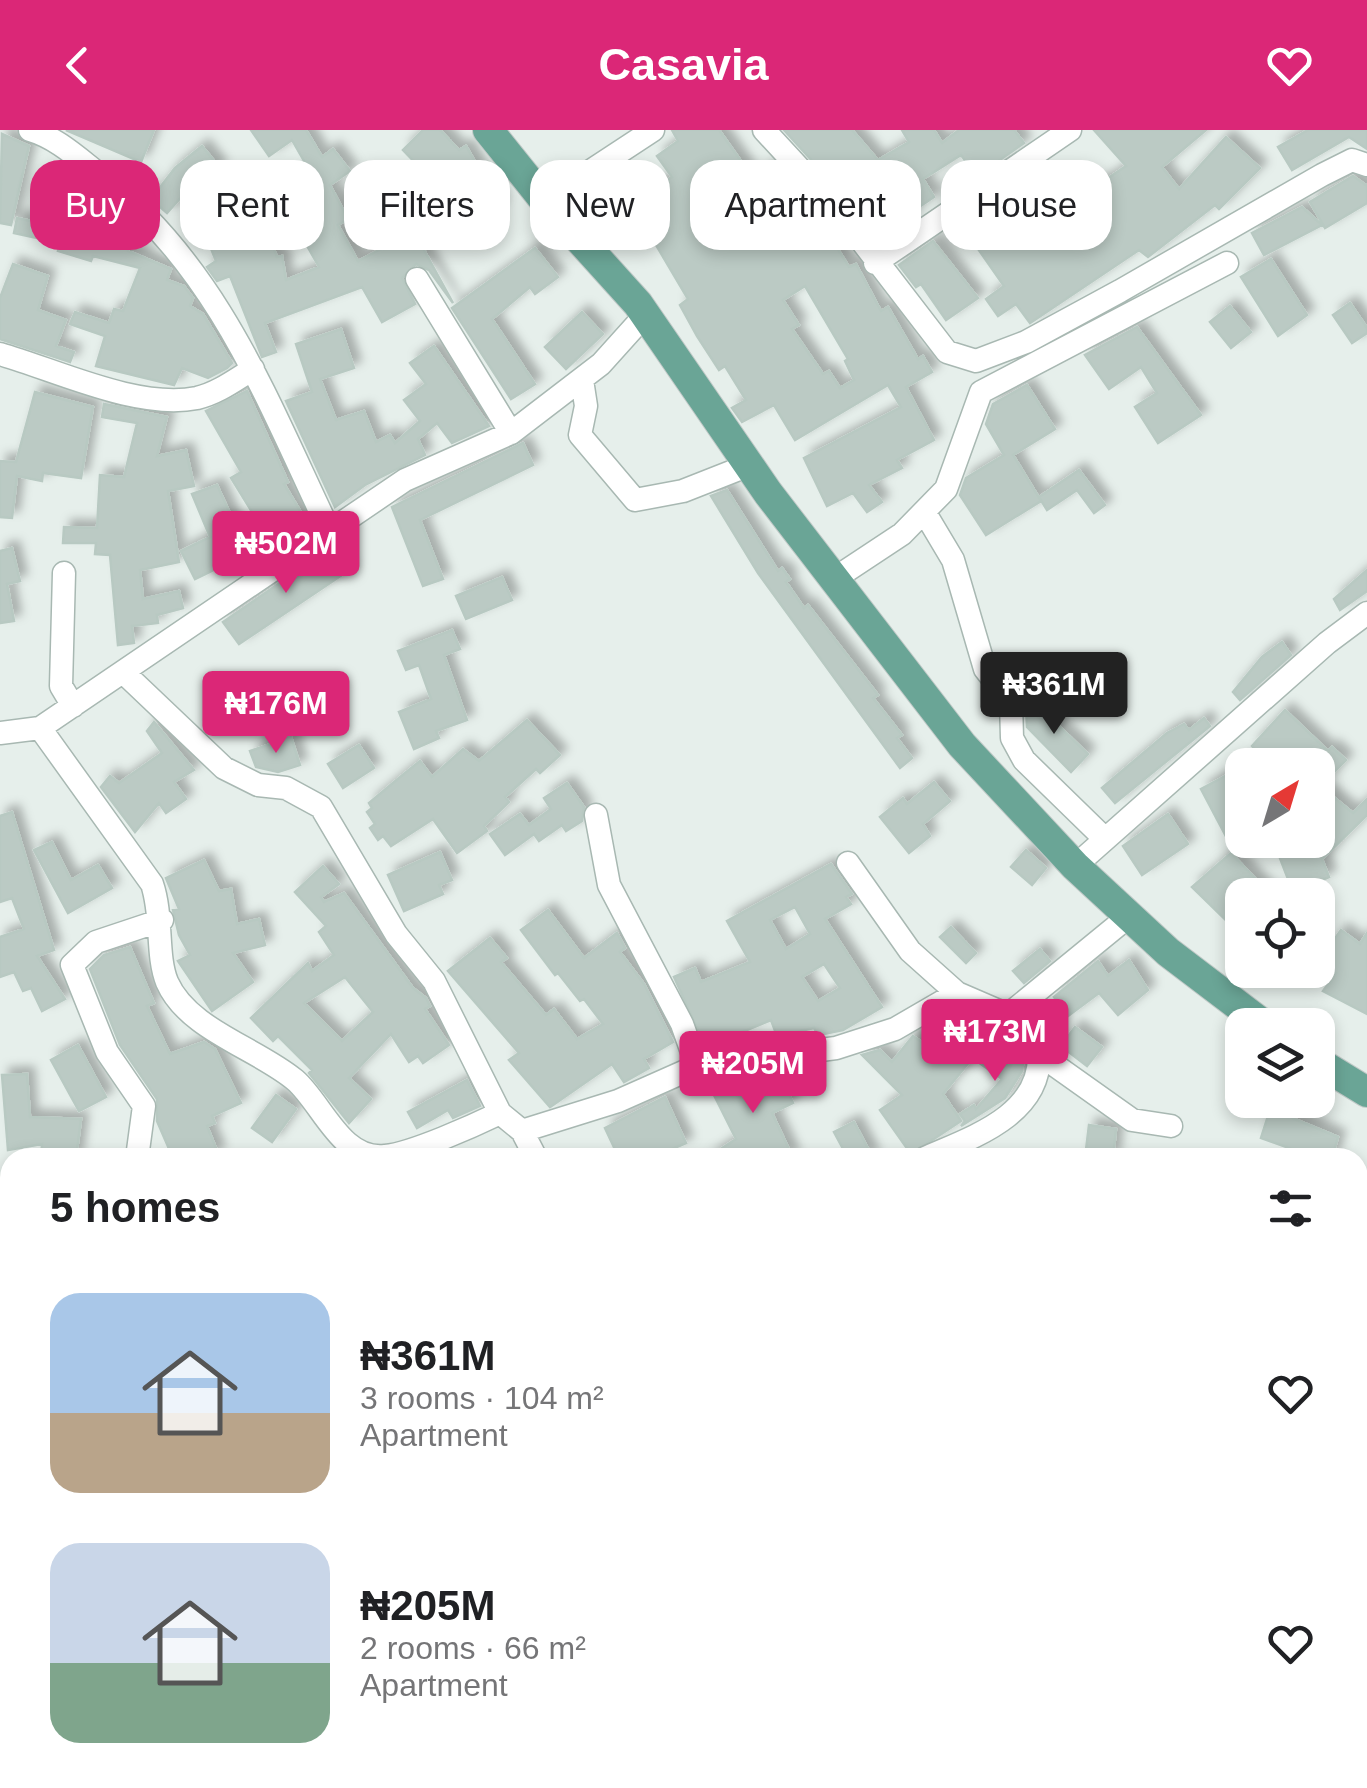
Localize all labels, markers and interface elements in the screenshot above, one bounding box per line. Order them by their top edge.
icon: back [50,38,105,93]
icon: heart [1262,38,1317,93]
text: Casavia [598,39,769,90]
chip: Buy [30,160,160,250]
chip: Rent [180,160,324,250]
chip: Filters [344,160,510,250]
chip: New [530,160,670,250]
chip: Apartment [690,160,921,250]
chip: House [941,160,1112,250]
pin: ₦502M [216,511,356,596]
text: ₦502M [234,525,338,561]
pin: ₦361M [984,652,1124,737]
text: ₦361M [1002,666,1106,702]
pin: ₦176M [206,671,346,756]
text: ₦176M [224,685,328,721]
north arrow [1225,748,1335,858]
map controls [1225,748,1335,1118]
button: locate [1225,878,1335,988]
pin: ₦173M [925,999,1065,1084]
button: layers [1225,1008,1335,1118]
text: ₦173M [943,1013,1047,1049]
pin: ₦205M [683,1031,823,1116]
text: ₦205M [701,1045,805,1081]
icon: filters [1263,1181,1318,1236]
text: 5 homes [50,1184,220,1231]
text: ₦361M [360,1332,495,1379]
icon: home [130,1333,250,1453]
icon: heart [1263,1366,1318,1421]
text: 3 rooms · 104 m² [360,1380,604,1416]
text: Apartment [360,1417,508,1453]
text: ₦205M [360,1582,495,1629]
icon: home [130,1583,250,1703]
icon: heart [1263,1616,1318,1671]
text: 2 rooms · 66 m² [360,1630,586,1666]
text: Apartment [360,1667,508,1703]

